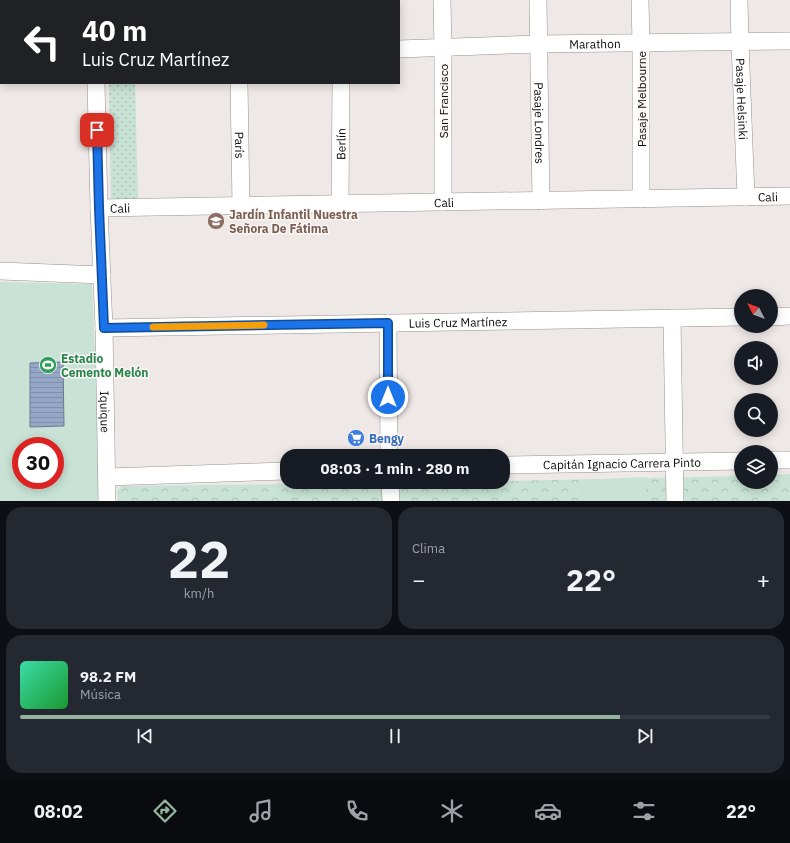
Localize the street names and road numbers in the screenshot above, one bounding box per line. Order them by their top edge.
street label: Marathon [569,36,621,51]
street label: Pasaje Melbourne [634,51,649,147]
street label: Pasaje Helsinki [733,58,751,140]
street label: San Francisco [436,63,451,138]
street label: Pasaje Londres [532,82,548,164]
street label: Berlín [333,128,348,160]
street label: París [232,131,248,159]
street label: Cali [758,189,778,204]
street label: Cali [434,194,454,210]
street label: Cali [110,200,130,215]
street label: Luis Cruz Martínez [409,314,508,330]
street label: Iquique [98,391,113,433]
street label: Capitán Ignacio Carrera Pinto [543,454,701,472]

